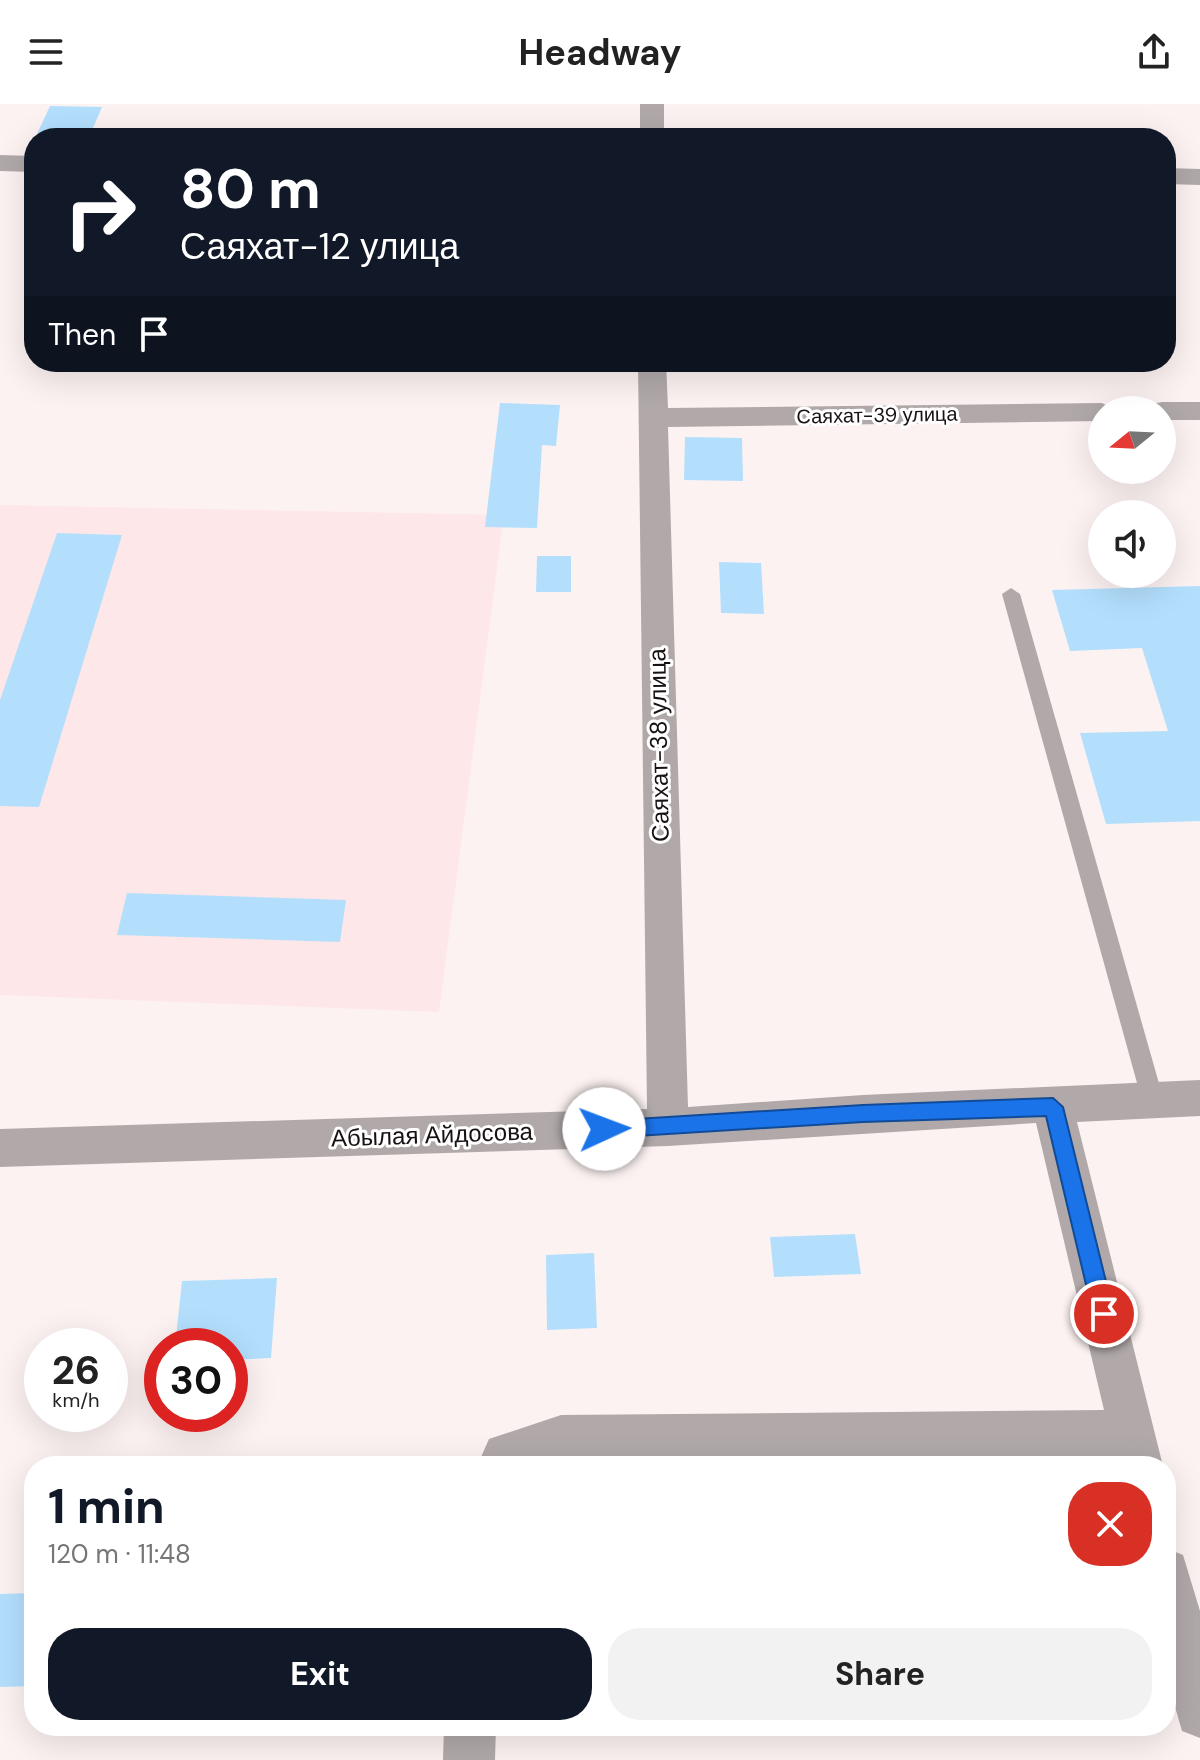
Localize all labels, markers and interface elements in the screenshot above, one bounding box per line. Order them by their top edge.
text: Headway [519,29,681,76]
icon: menu [24,30,68,74]
icon: share [1132,30,1176,74]
text: 80 m [180,152,321,225]
icon: right [48,160,152,264]
text: Саяхат-12 улица [180,223,459,270]
icon: arrive [132,312,176,356]
text: Then [48,315,116,354]
north arrow [1088,396,1176,484]
map controls [1088,396,1176,588]
street label: Саяхат-39 улица [796,401,959,429]
button: sound [1088,500,1176,588]
street label: Саяхат-38 улица [641,647,676,842]
position arrow [562,1087,646,1171]
street label: Абылая Айдосова [331,1115,534,1154]
pin [1070,1280,1138,1348]
icon: arrive [1082,1292,1126,1336]
speed limit sign: 30 [144,1328,248,1432]
text: 26 [52,1344,100,1396]
text: km/h [52,1387,100,1413]
text: 1 min [48,1475,165,1538]
button: close [1068,1482,1152,1566]
text: 120 m · 11:48 [48,1537,191,1571]
button: Exit [48,1628,592,1720]
button: Share [608,1628,1152,1720]

